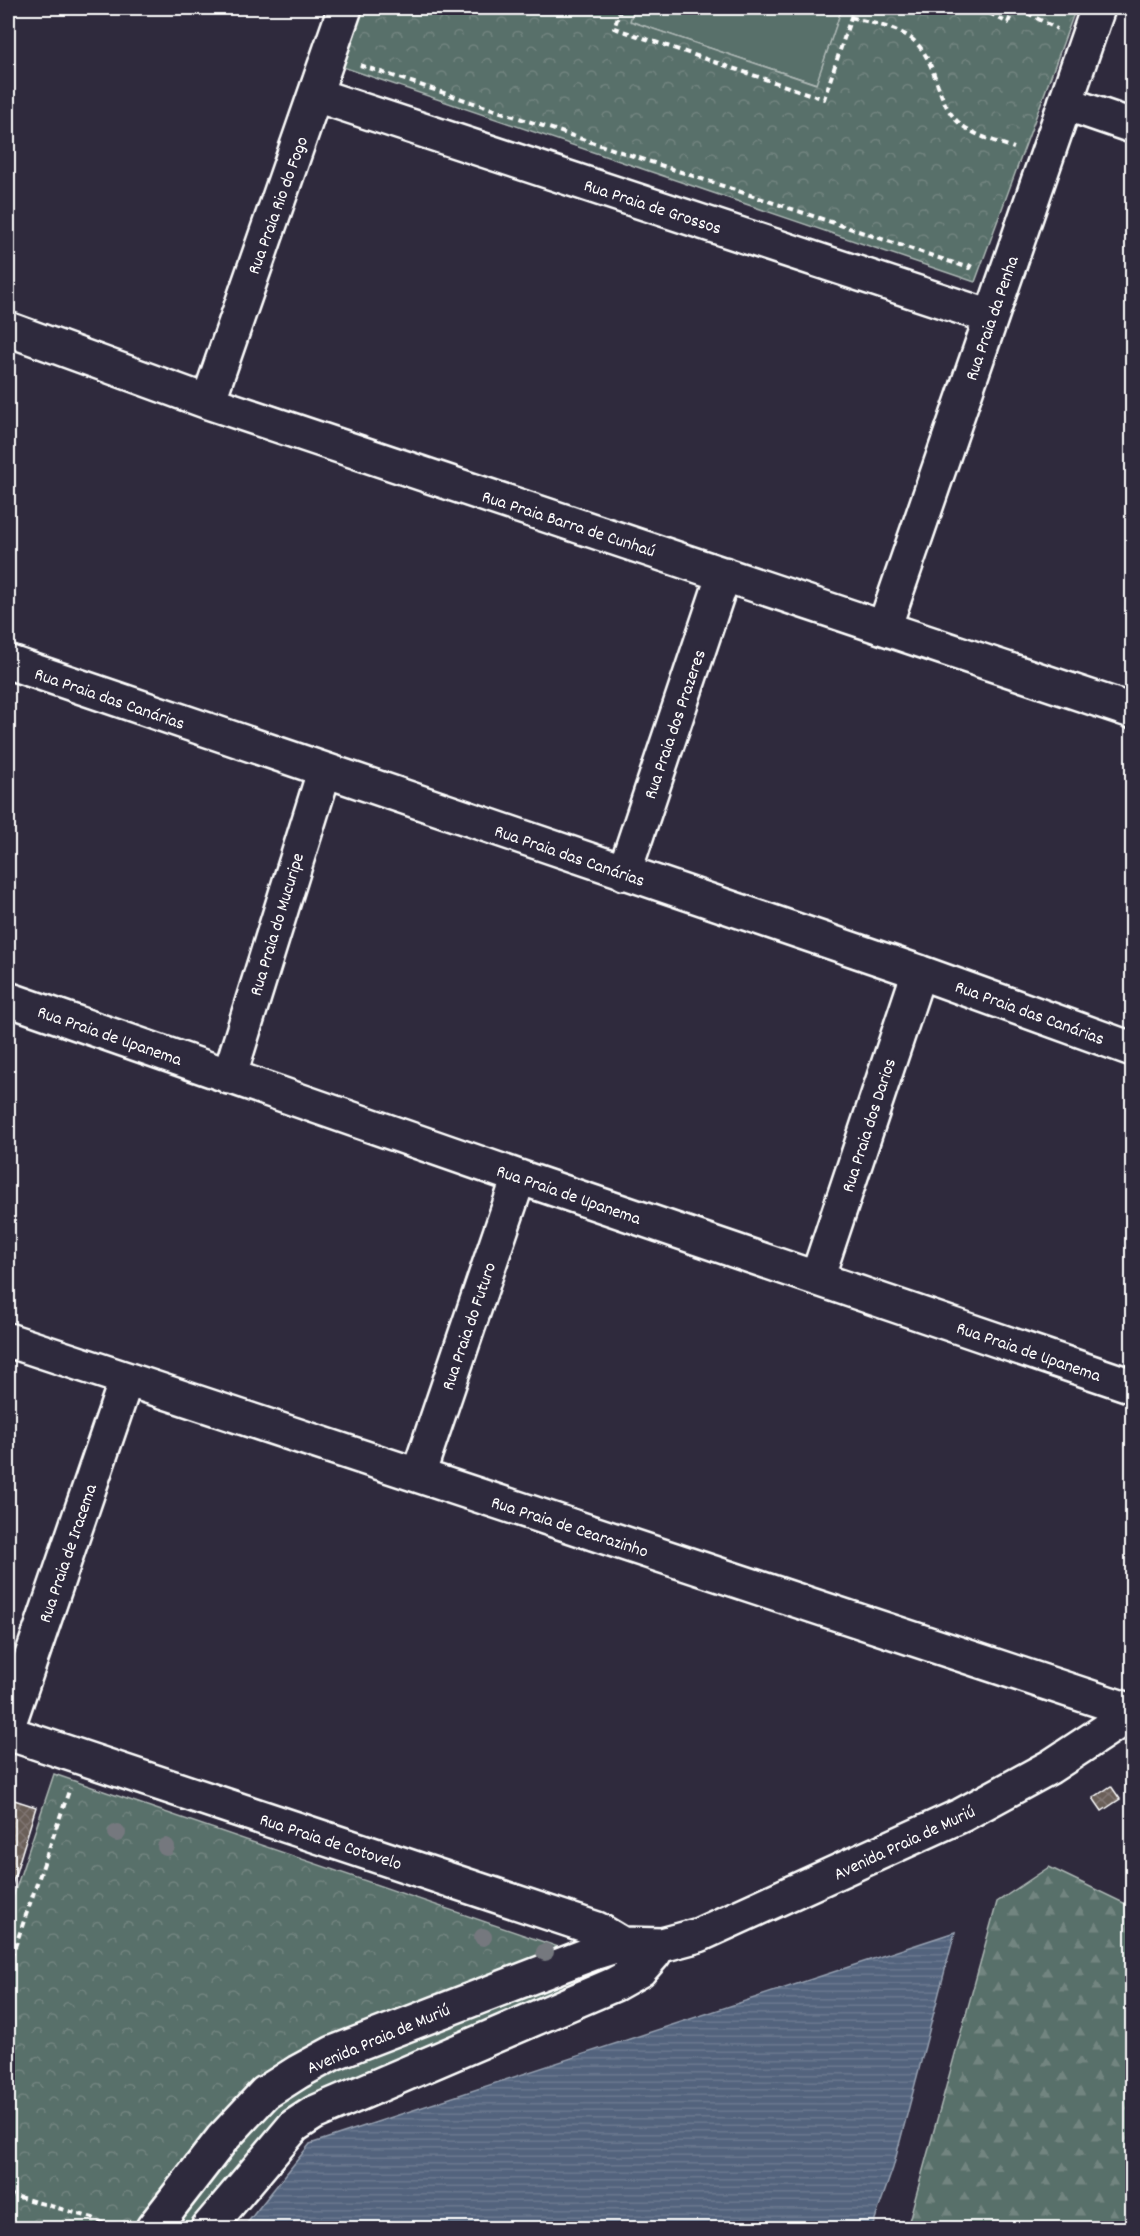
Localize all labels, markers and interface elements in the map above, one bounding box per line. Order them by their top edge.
street label: Rua Praia Rio do Fogo [243,133,316,278]
street label: Rua Praia de Grossos [580,174,724,242]
street label: Rua Praia da Penha [960,253,1027,385]
street label: Rua Praia Barra de Cunhaú [478,486,658,565]
street label: Rua Praia dos Prazeres [639,647,714,803]
street label: Rua Praia das Canárias [31,663,188,738]
street label: Rua Praia das Canárias [491,820,648,895]
street label: Rua Praia do Mucuripe [245,850,312,999]
street label: Rua Praia das Canárias [951,976,1107,1053]
street label: Rua Praia de Upanema [34,1001,185,1074]
street label: Rua Praia dos Darios [837,1055,904,1196]
street label: Rua Praia de Upanema [493,1160,644,1233]
street label: Rua Praia do Futuro [437,1260,504,1394]
street label: Rua Praia de Upanema [953,1317,1104,1390]
street label: Rua Praia de Iracema [34,1480,105,1627]
street label: Rua Praia de Cearazinho [487,1491,651,1566]
street label: Avenida Praia de Muriú [830,1800,980,1888]
street label: Rua Praia de Cotovelo [256,1809,404,1878]
street label: Avenida Praia de Muriú [303,1999,455,2082]

